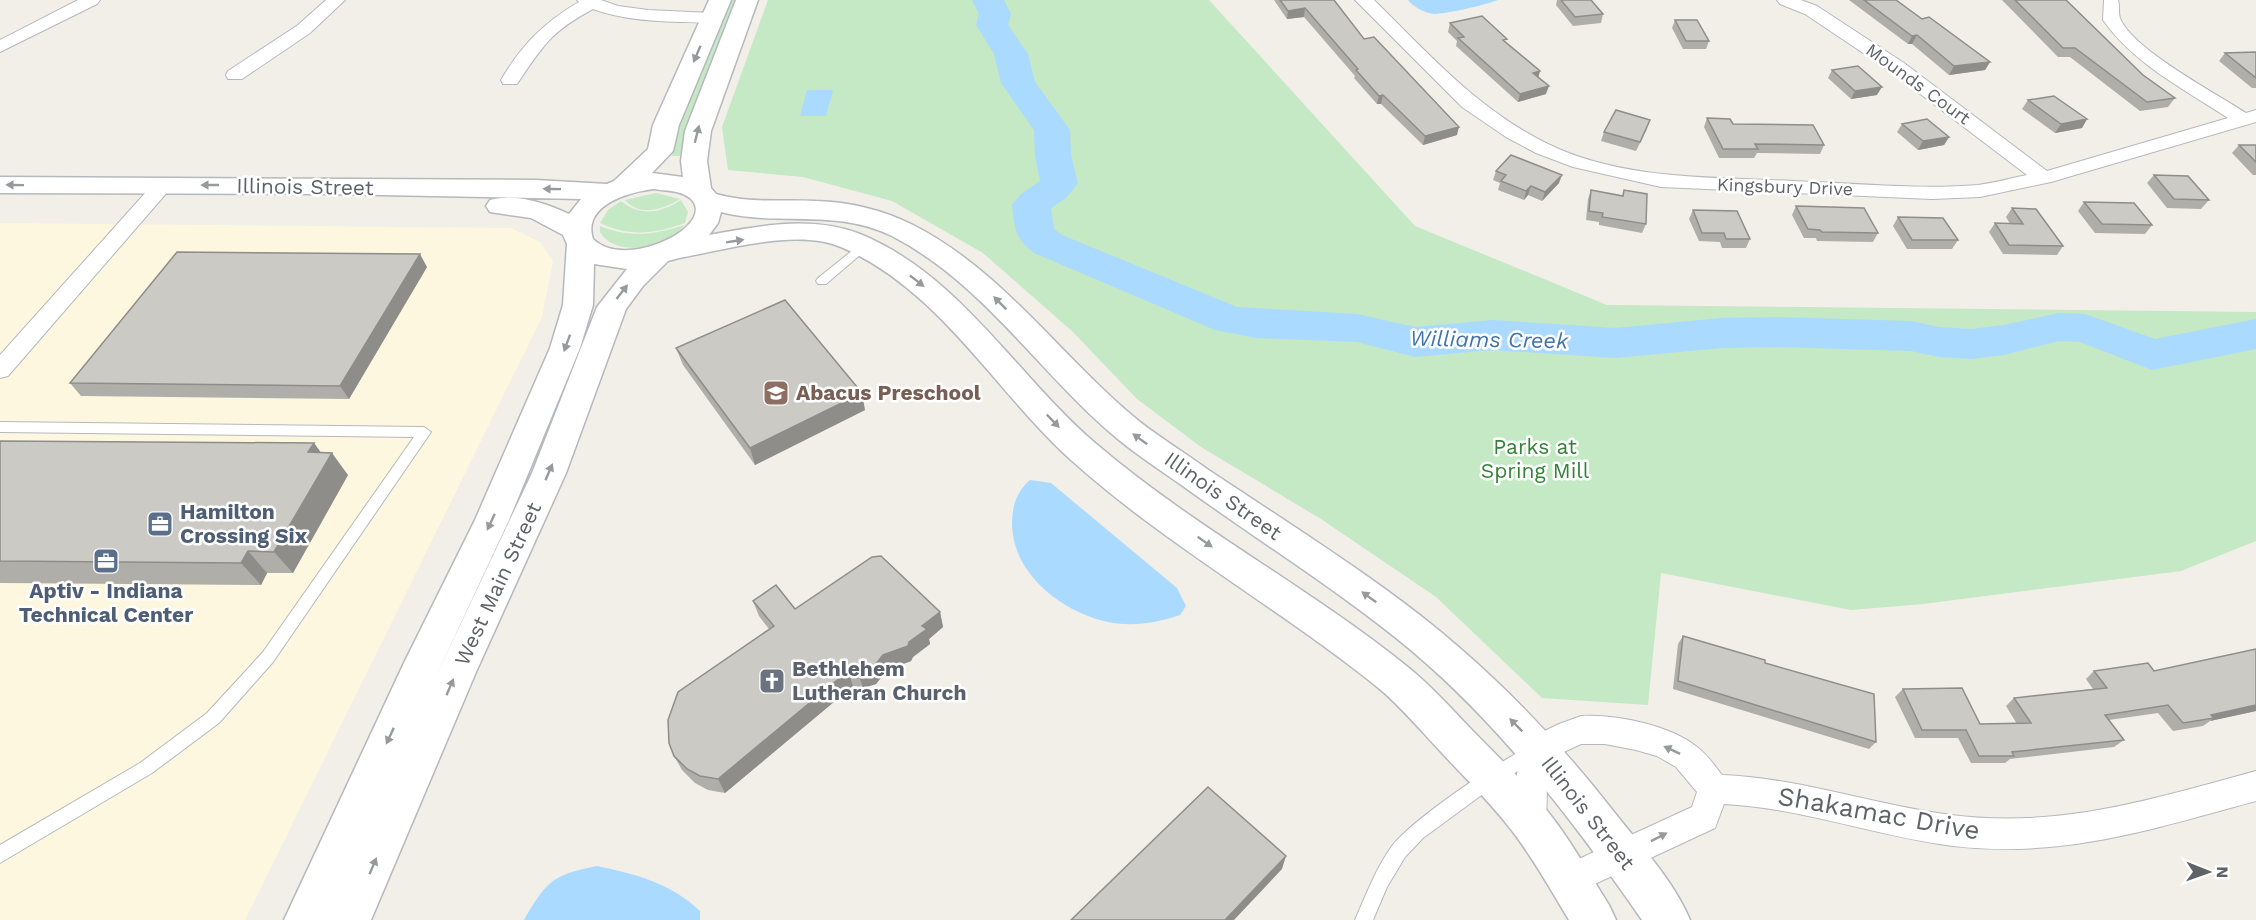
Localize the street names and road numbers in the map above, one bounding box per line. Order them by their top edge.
street label: Mounds Court [1862,39,1975,129]
street label: Illinois Street [236,173,374,200]
street label: Kingsbury Drive [1717,174,1853,199]
street label: Illinois Street [1160,446,1287,545]
street label: West Main Street [449,498,546,669]
street label: Illinois Street [1536,751,1641,875]
street label: Shakamac Drive [1776,780,1982,846]

